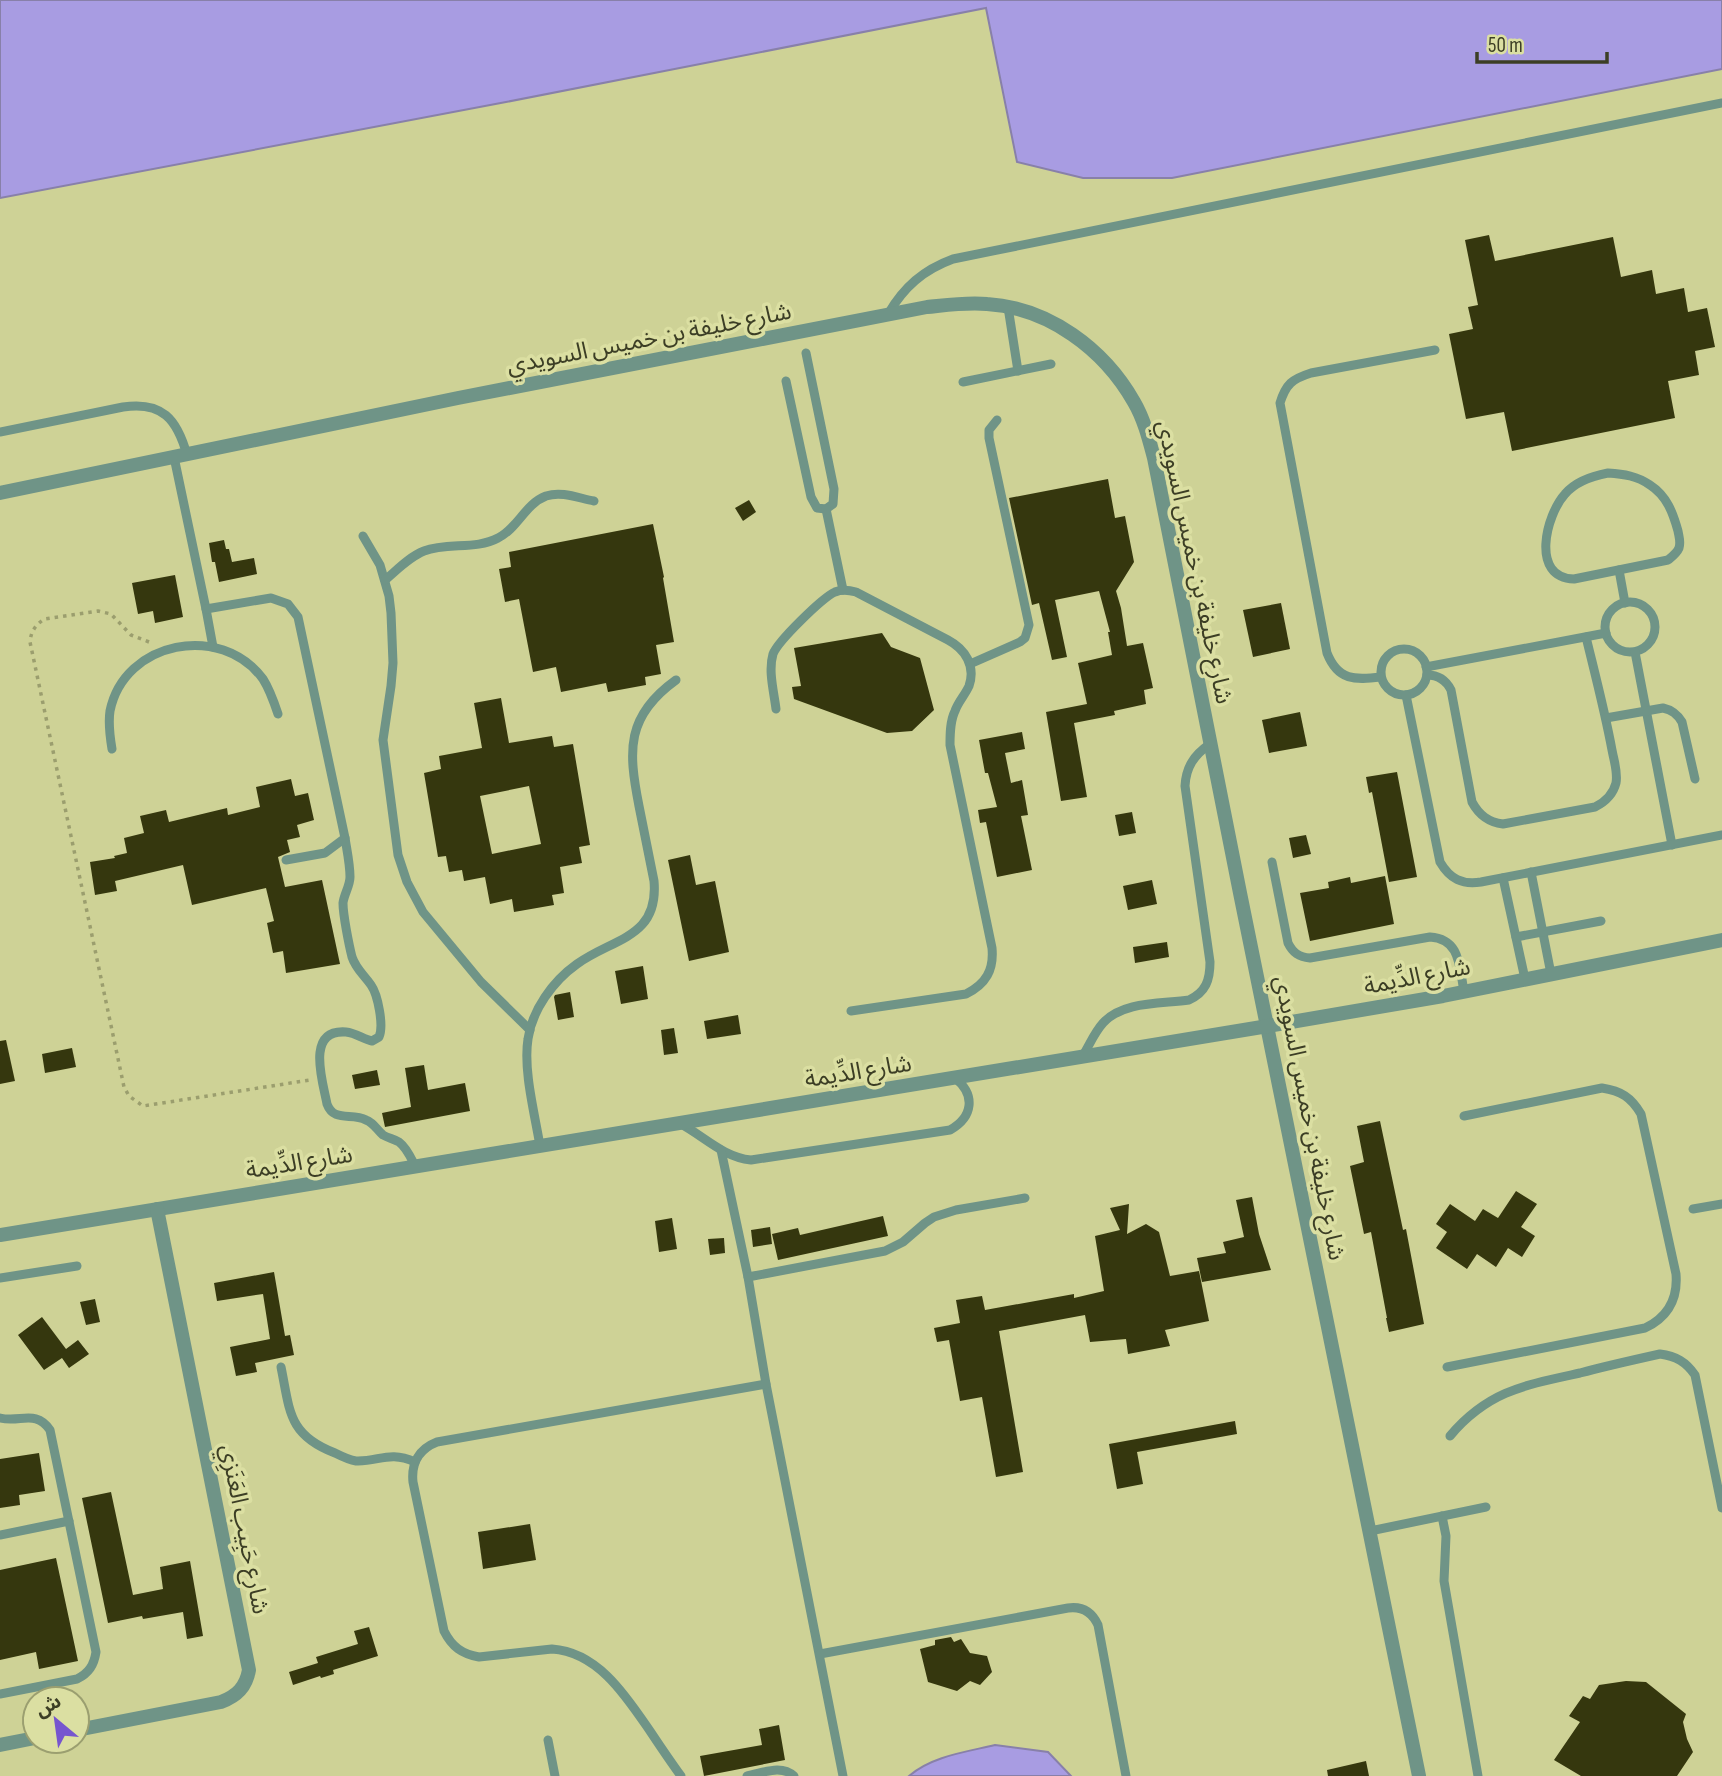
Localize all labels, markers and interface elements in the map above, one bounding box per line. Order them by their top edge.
scale bar [1477,21,1606,65]
text: 50 m [1488,33,1523,58]
street label: شارع خليفة بن خميس السويدي [504,297,794,384]
street label: شارع خليفة بن خميس السويدي [1147,418,1239,707]
street label: شارع الدِّيمة [1361,950,1473,1003]
street label: شارع خليفة بن خميس السويدي [1264,973,1351,1263]
street label: شارع الدِّيمة [802,1047,914,1096]
street label: شارع الدِّيمة [243,1138,355,1187]
street label: شارع حَبِيب العَنَزِي [210,1442,275,1617]
north arrow [21,1685,91,1755]
text: ش [32,1690,65,1723]

